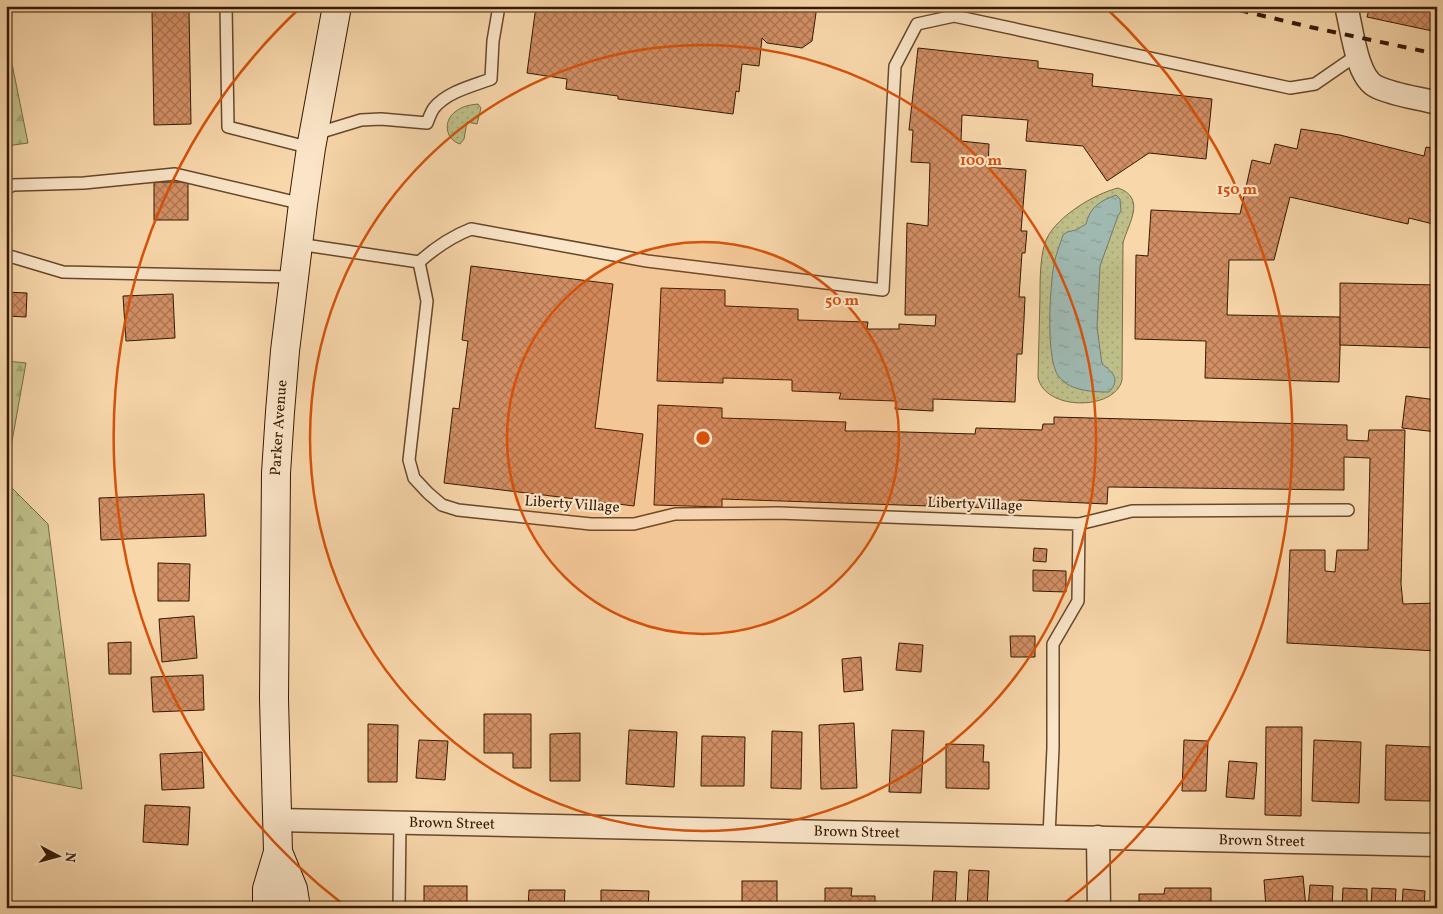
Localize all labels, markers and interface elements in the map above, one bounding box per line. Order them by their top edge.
text: 100 m [960,151,1003,172]
text: 150 m [1217,180,1257,201]
text: 50 m [825,291,859,312]
street label: Parker Avenue [265,379,293,476]
centre of rings [694,429,712,447]
street label: Liberty Village [524,491,620,519]
street label: Liberty Village [927,493,1023,517]
street label: Brown Street [409,812,495,835]
street label: Brown Street [813,821,900,844]
street label: Brown Street [1218,830,1305,853]
north arrow [32,832,82,882]
text: N [59,851,79,863]

